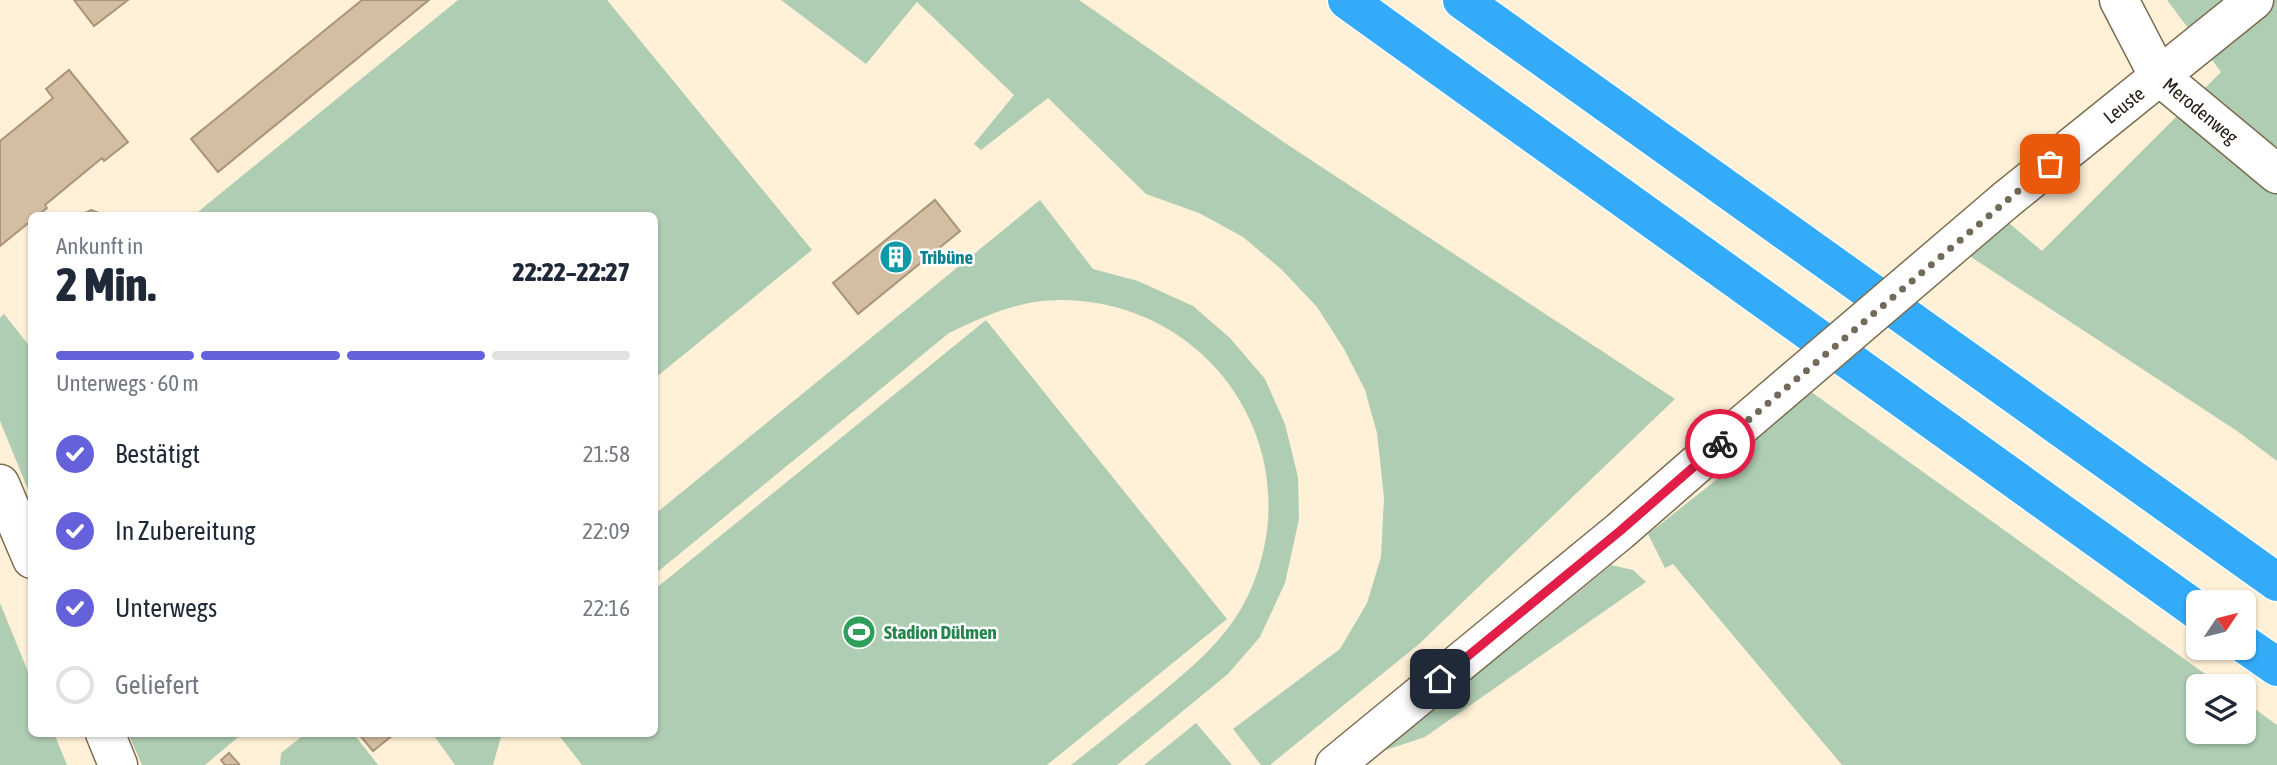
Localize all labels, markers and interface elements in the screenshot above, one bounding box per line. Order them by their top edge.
street label: Merodenweg [2159,73,2243,148]
street label: Leuste [2099,82,2149,128]
pin [2020,134,2080,194]
icon: bag [2031,145,2069,183]
text: Ankunft in [56,233,143,259]
building icon: Tribüne [877,238,915,276]
place label: Tribüne [920,246,974,268]
text: 22:22–22:27 [513,257,630,287]
text: 2 Min. [56,258,156,311]
text: Unterwegs · 60 m [56,370,199,396]
courier [1685,409,1755,479]
icon: bike [1701,425,1739,463]
icon: check [56,435,94,473]
text: Bestätigt [115,439,200,469]
text: 21:58 [583,441,630,467]
icon: check [56,512,94,550]
text: In Zubereitung [115,516,255,546]
text: 22:09 [582,518,630,544]
icon: check [56,589,94,627]
north arrow [2186,590,2256,660]
map controls [2186,590,2256,744]
text: Unterwegs [115,593,217,623]
text: 22:16 [583,595,630,621]
sports icon: Stadion Dülmen [840,613,878,651]
place label: Stadion Dülmen [884,621,997,643]
pin [1410,649,1470,709]
icon: home [1421,660,1459,698]
text: Geliefert [115,670,199,700]
button: layers [2186,674,2256,744]

